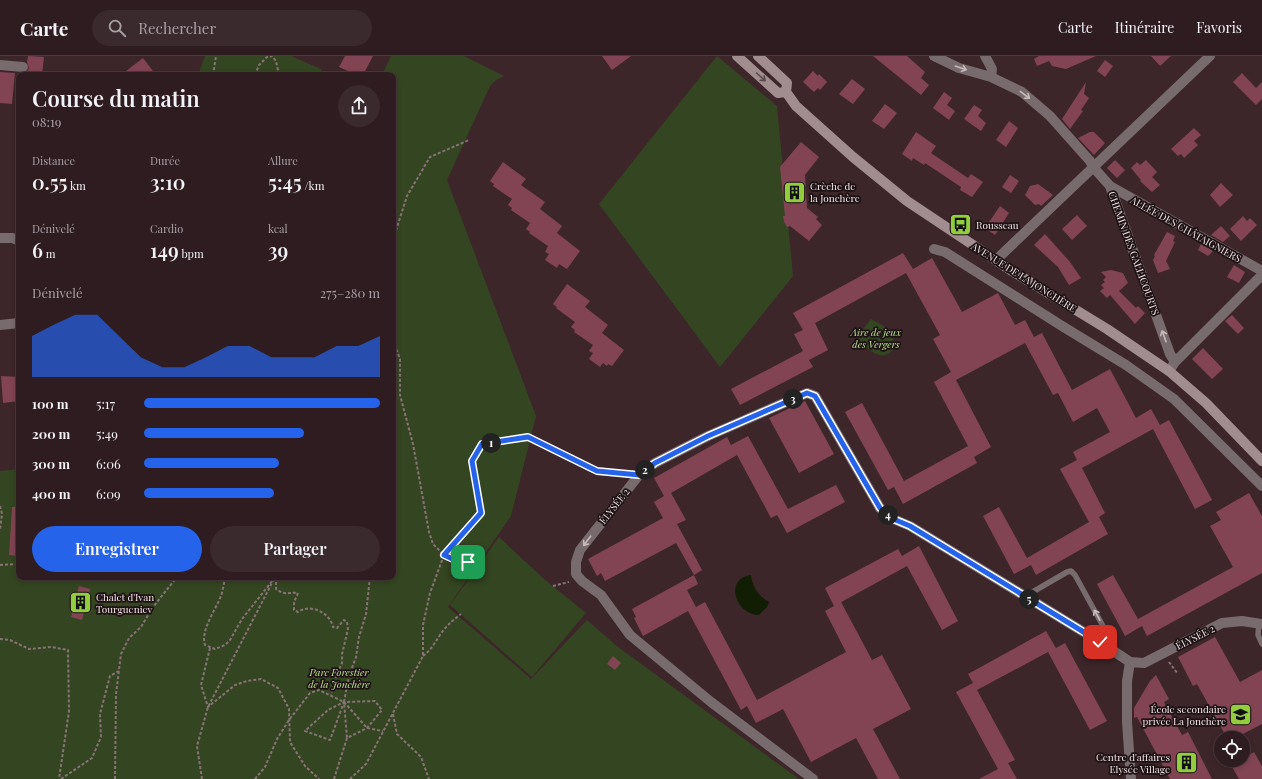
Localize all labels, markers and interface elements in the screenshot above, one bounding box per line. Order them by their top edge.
search box [92,10,372,46]
text: Carte [20,15,68,41]
icon: search [106,17,128,39]
text: Rechercher [138,18,216,38]
text: Carte [1058,18,1093,37]
text: Itinéraire [1115,18,1174,37]
text: Favoris [1196,18,1242,37]
one-way arrow [955,65,968,72]
one-way arrow [755,73,766,82]
text: Course du matin [32,83,200,113]
button: share [338,85,380,127]
one-way arrow [1019,91,1030,99]
text: 08:19 [32,113,61,130]
text: Distance [32,153,75,168]
text: Durée [150,153,180,168]
text: Allure [268,153,298,168]
text: 0.55 [32,168,68,195]
text: 3:10 [150,168,185,195]
text: 5:45 [268,168,302,195]
text: km [68,178,86,193]
text: /km [302,178,324,193]
building icon: Crèche de la Jonchère [781,179,807,205]
place label: Crèche de la Jonchère [810,179,860,205]
street label: CHEMIN DES GALLICOURTS [1105,189,1163,317]
street label: ALLÉE DES CHÂTAIGNIERS [1127,192,1244,265]
bus stop icon: Rousseau [947,212,973,238]
place label: Rousseau [976,218,1019,232]
text: Dénivelé [32,221,75,236]
text: Cardio [150,221,183,236]
text: kcal [268,221,288,236]
text: 6 [32,236,43,263]
text: 149 [150,236,179,263]
text: 39 [268,236,288,263]
street label: AVENUE DE LA JONCHÈRE [968,238,1079,315]
text: m [43,246,55,261]
text: bpm [179,246,204,261]
text: Dénivelé [32,284,83,301]
text: 275–280 m [320,284,380,301]
park label: Aire de jeux des Vergers [850,325,902,351]
one-way arrow [1160,330,1167,343]
pin: 3 [783,389,803,409]
text: 3 [790,391,796,406]
text: 100 m [32,395,69,412]
text: 5:17 [96,395,115,412]
text: 200 m [32,425,70,442]
text: 5:49 [96,425,118,442]
pin: 1 [481,433,501,453]
text: 1 [489,435,493,450]
text: 300 m [32,455,70,472]
text: 6:06 [96,455,121,472]
pin: 2 [635,460,655,480]
text: 2 [642,462,648,477]
text: 400 m [32,485,70,502]
text: 6:09 [96,485,121,502]
street label: ÉLYSÉE 2 [596,485,633,527]
pin: 4 [878,505,898,525]
text: 4 [885,507,891,522]
button: Enregistrer [32,526,202,572]
button: Partager [210,526,380,572]
one-way arrow [582,535,591,546]
pin [451,545,485,579]
icon: arrive [457,551,479,573]
pin: 5 [1019,589,1039,609]
building icon: Chalet d'Ivan Tourgueniev [67,590,93,616]
place label: Chalet d'Ivan Tourgueniev [96,590,154,616]
text: 5 [1026,591,1032,606]
one-way arrow [1092,609,1100,621]
street label: ÉLYSÉE 2 [1173,621,1217,653]
pin [1083,625,1117,659]
icon: check [1089,631,1111,653]
park label: Parc Forestier de la Jonchère [308,665,371,691]
place label: École secondaire privée La Jonchère [1143,702,1226,728]
school or university icon: École secondaire privée La Jonchère [1228,702,1254,728]
map controls [1214,731,1250,767]
button: locate [1214,731,1250,767]
place label: Centre d'affaires Elysée Village [1096,750,1170,776]
building icon: Centre d'affaires Elysée Village [1173,750,1199,776]

